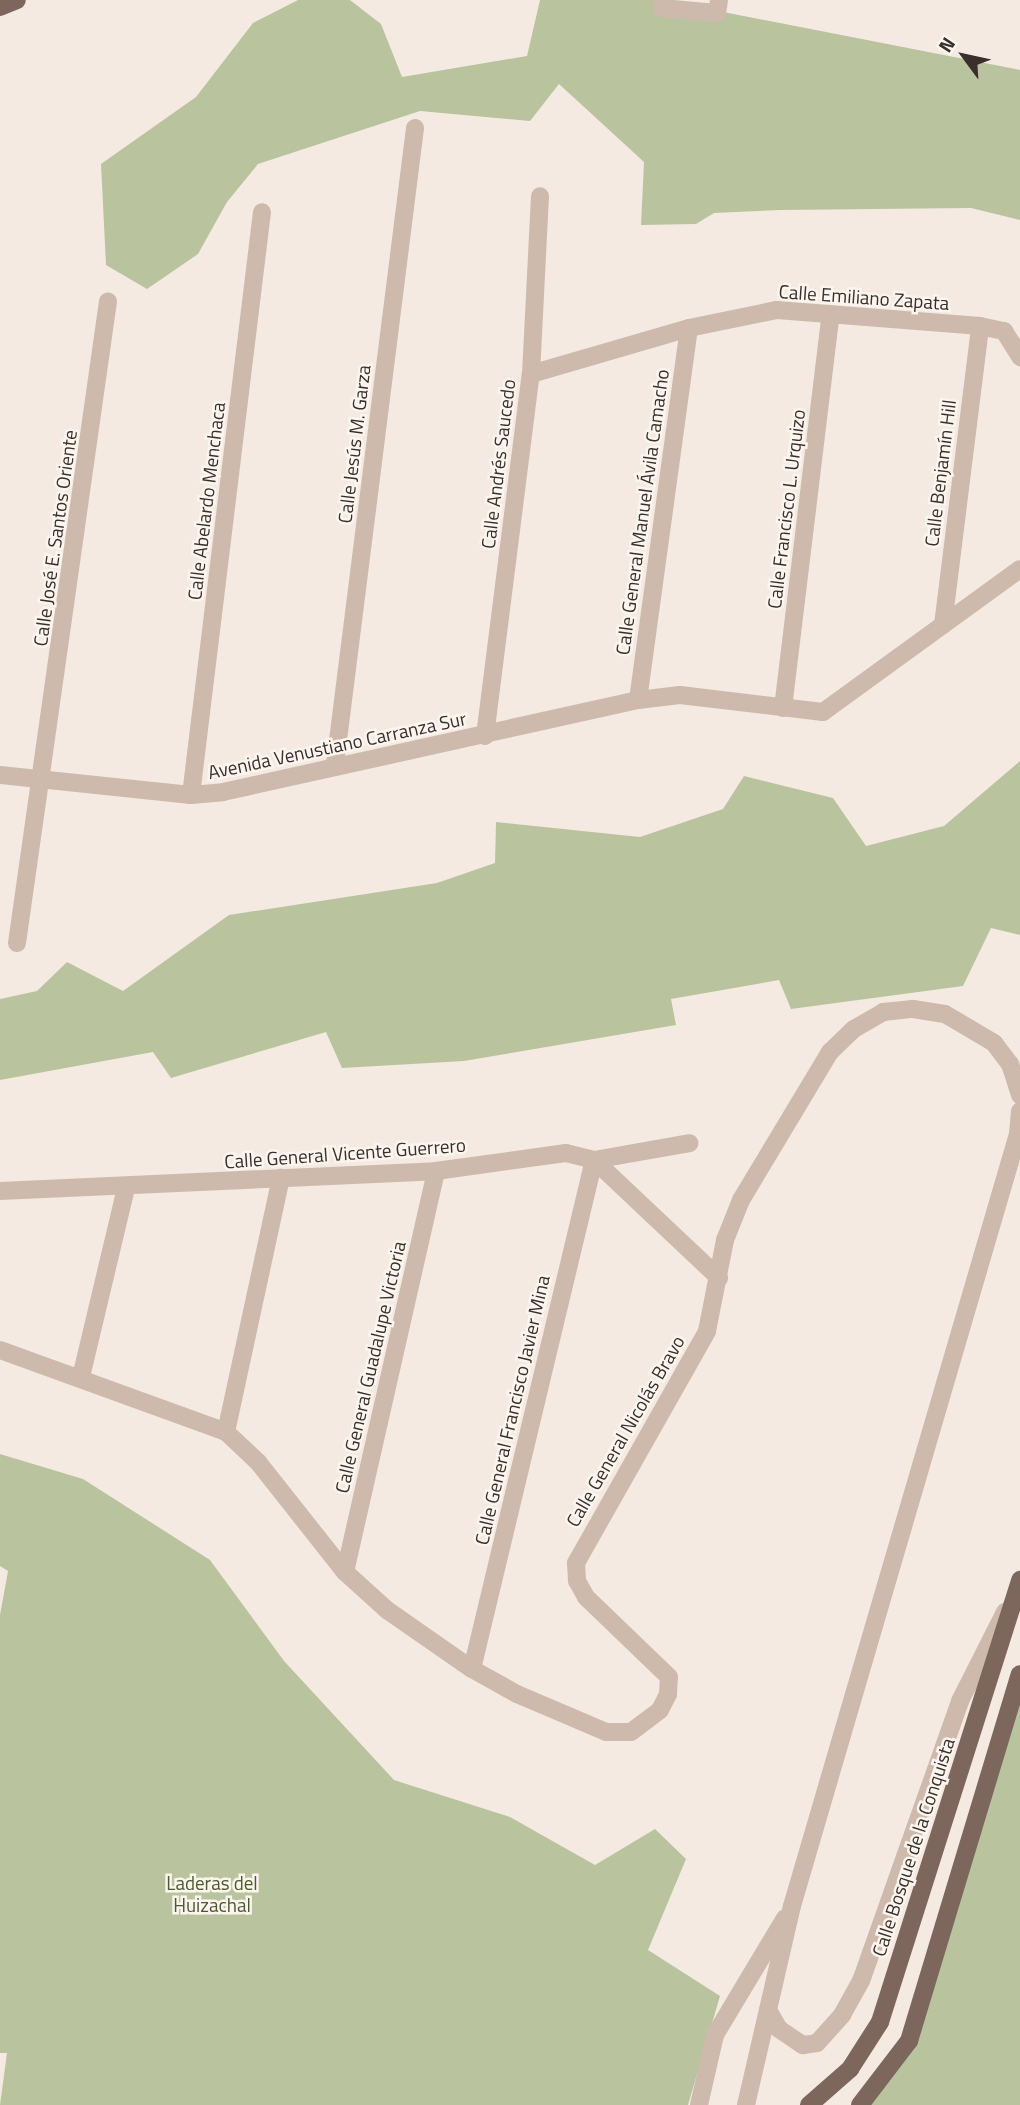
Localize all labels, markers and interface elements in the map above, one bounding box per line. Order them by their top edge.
north arrow [929,21,999,91]
text: N [930,31,962,58]
street label: Calle Emiliano Zapata [778,280,950,314]
street label: Calle Jesús M. Garza [333,363,375,525]
street label: Calle General Manuel Ávila Camacho [611,368,673,656]
street label: Calle Andrés Saucedo [476,378,520,550]
street label: Calle Benjamín Hill [920,398,960,548]
street label: Calle Abelardo Menchaca [183,401,229,601]
street label: Calle Francisco L. Urquizo [762,408,810,610]
street label: Calle José E. Santos Oriente [29,428,81,648]
street label: Avenida Venustiano Carranza Sur [206,706,468,784]
street label: Calle General Vicente Guerrero [223,1133,467,1173]
street label: Calle General Guadalupe Victoria [330,1239,410,1495]
street label: Calle General Francisco Javier Mina [470,1273,554,1547]
street label: Calle General Nicolás Bravo [561,1331,689,1531]
street label: Calle Bosque de la Conquista [867,1735,959,1959]
park label: Laderas del Huizachal [166,1872,258,1916]

